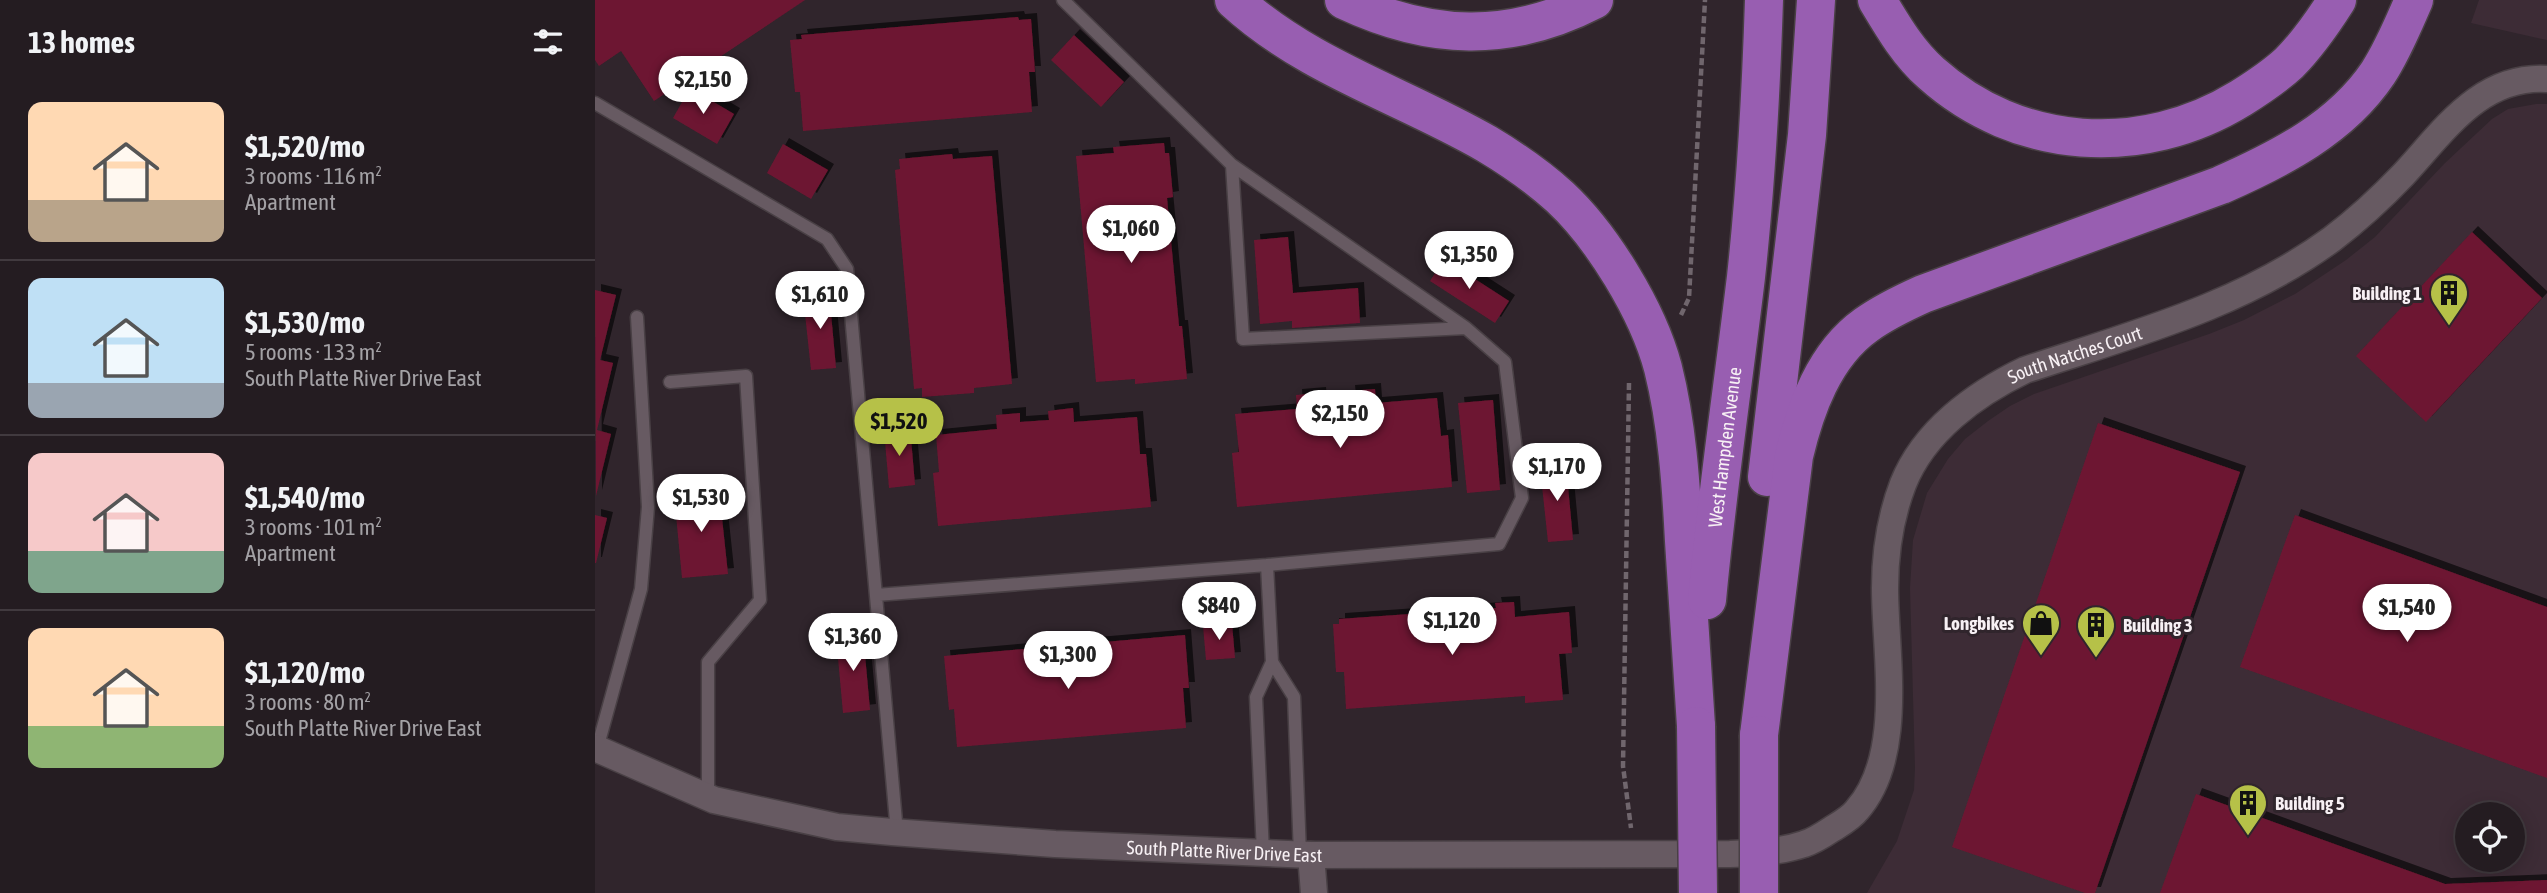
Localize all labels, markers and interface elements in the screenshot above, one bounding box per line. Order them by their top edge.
icon: filters [529,23,567,61]
text: 13 homes [28,25,135,59]
pin: $2,150 [646,57,760,116]
text: $2,150 [675,66,732,92]
text: $1,520/mo [245,129,365,163]
icon: home [84,130,168,214]
text: 3 rooms · 116 m² [245,163,382,189]
text: Apartment [245,189,336,215]
pin: $1,060 [1074,205,1188,265]
text: $1,060 [1103,215,1160,241]
pin: $1,350 [1412,232,1526,291]
text: $1,350 [1441,241,1498,267]
pin: $1,610 [763,272,877,331]
building icon: Building 1 [2428,272,2470,327]
text: $1,610 [792,281,849,307]
place label: Building 1 [2352,282,2422,304]
text: $1,530/mo [245,305,365,339]
icon: home [84,306,168,390]
street label: South Natches Court [2004,322,2145,388]
text: 5 rooms · 133 m² [245,339,382,365]
text: South Platte River Drive East [245,365,482,391]
street label: West Hampden Avenue [1704,366,1746,528]
pin: $2,150 [1283,391,1397,450]
pin: $1,520 [842,398,956,458]
text: $2,150 [1312,400,1369,426]
text: $1,520 [871,408,928,434]
pin: $1,170 [1500,444,1614,503]
text: $1,170 [1529,453,1586,479]
pin: $1,530 [644,475,758,534]
text: $1,540/mo [245,480,365,514]
icon: home [84,481,168,565]
text: $1,530 [673,484,730,510]
text: 3 rooms · 101 m² [245,514,382,540]
text: Apartment [245,540,336,566]
pin: $840 [1178,582,1260,642]
pin: $1,540 [2350,584,2464,644]
text: $840 [1198,592,1240,618]
text: $1,540 [2379,594,2436,620]
pin: $1,120 [1395,598,1509,657]
shop icon: Longbikes [2020,602,2062,657]
building icon: Building 3 [2075,604,2117,659]
text: $1,120 [1424,607,1481,633]
place label: Longbikes [1944,612,2014,634]
pin: $1,360 [796,614,910,673]
place label: Building 3 [2123,614,2193,636]
text: $1,360 [825,623,882,649]
pin: $1,300 [1011,632,1125,691]
text: $1,300 [1040,641,1097,667]
text: $1,120/mo [245,655,365,689]
icon: home [84,656,168,740]
text: 3 rooms · 80 m² [245,689,371,715]
text: South Platte River Drive East [245,715,482,741]
building icon: Building 5 [2227,782,2269,837]
place label: Building 5 [2275,792,2345,814]
map controls [2455,802,2525,872]
button: locate [2455,802,2525,872]
street label: South Platte River Drive East [1126,836,1322,866]

